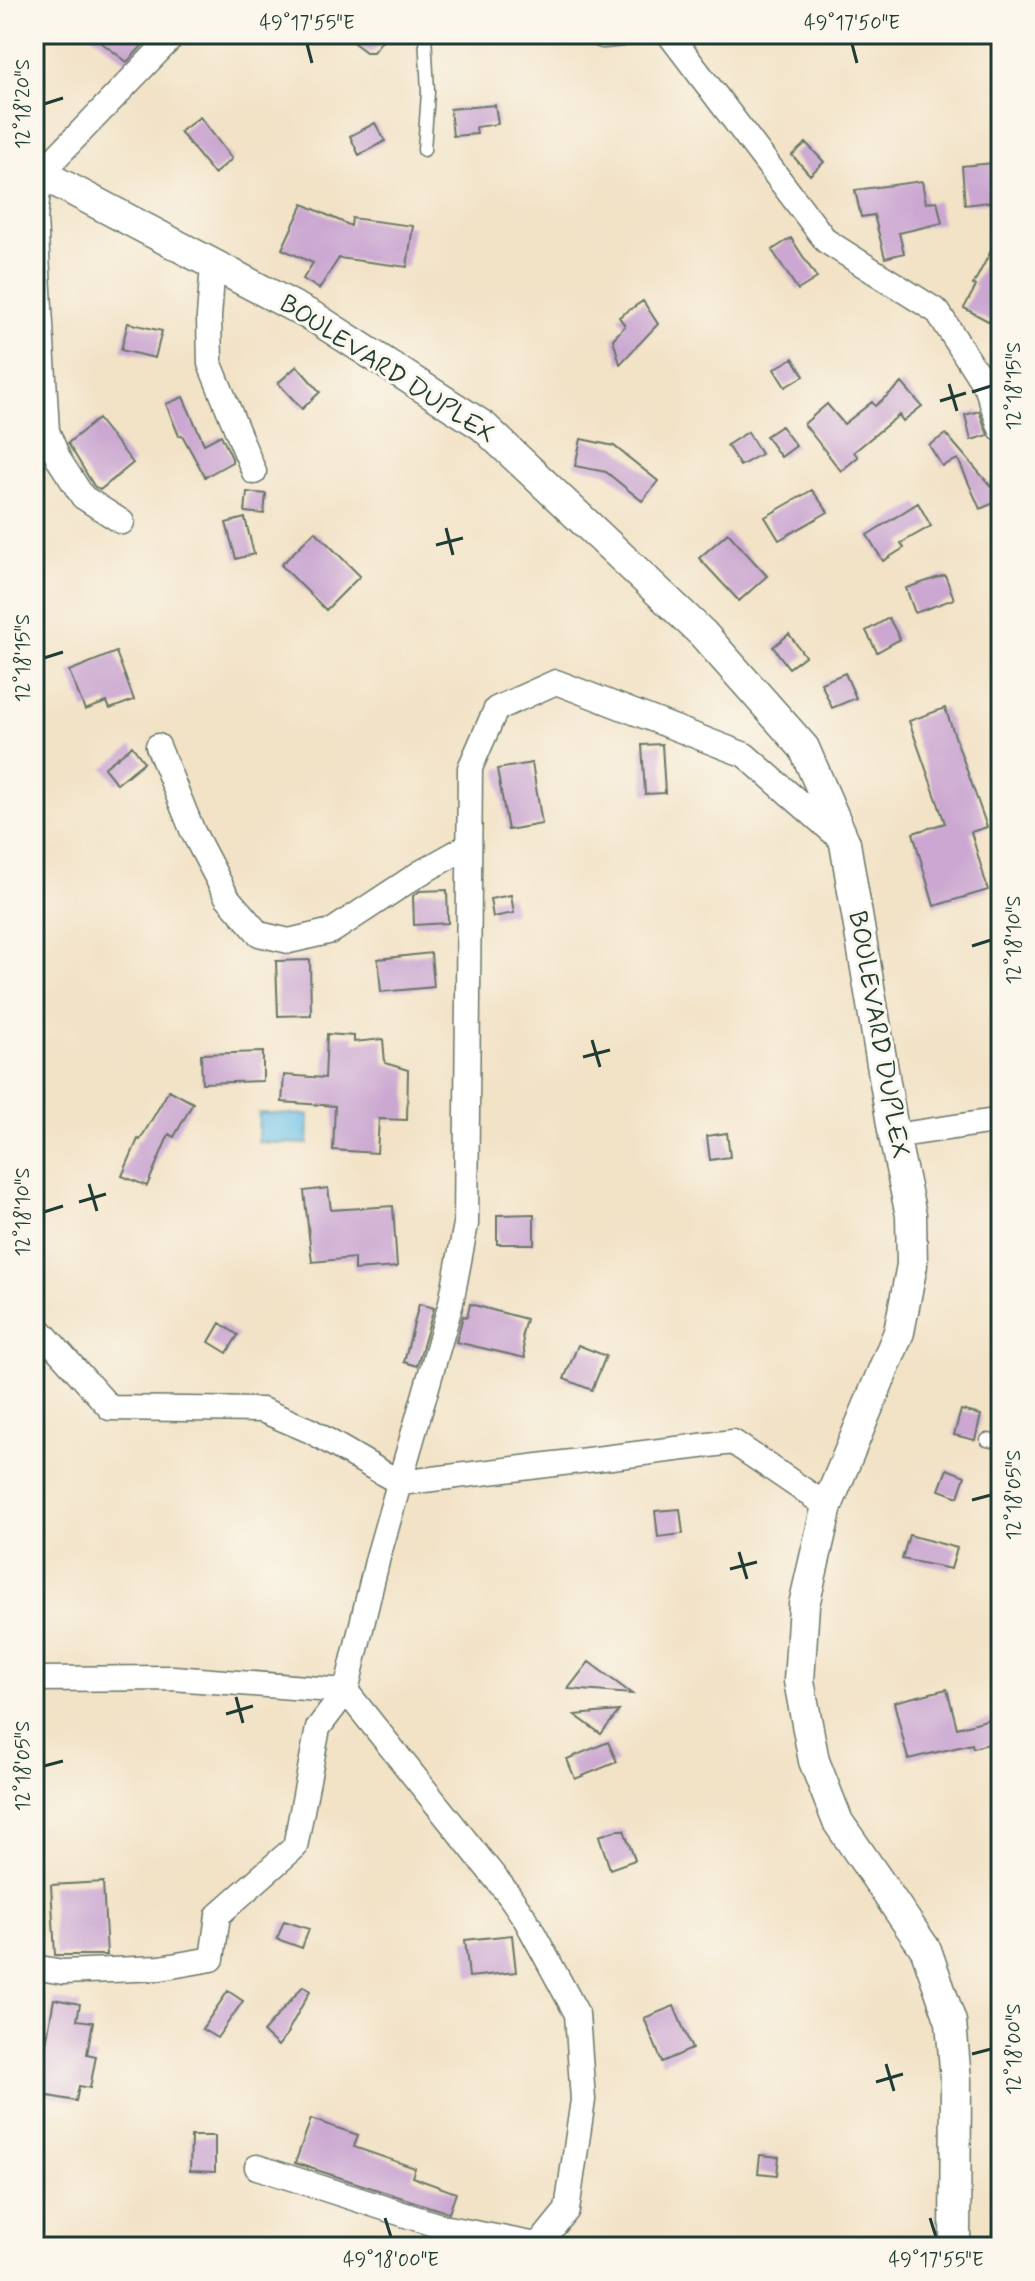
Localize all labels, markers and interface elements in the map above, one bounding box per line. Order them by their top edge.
text: 49°17'55"E [259,10,355,37]
text: 49°17'50"E [804,10,900,37]
text: 12°18'20"S [10,59,37,149]
street label: BOULEVARD DUPLEX [272,287,502,453]
text: 12°18'15"S [1001,342,1028,430]
text: 12°18'15"S [10,614,37,702]
text: 12°18'10"S [1001,895,1028,985]
street label: BOULEVARD DUPLEX [839,908,917,1162]
text: 12°18'10"S [10,1167,37,1257]
text: 12°18'05"S [1001,1450,1028,1540]
text: 12°18'05"S [10,1721,37,1811]
text: 12°18'00"S [1001,2003,1028,2095]
text: 49°18'00"E [343,2247,439,2274]
text: 49°17'55"E [888,2247,984,2274]

